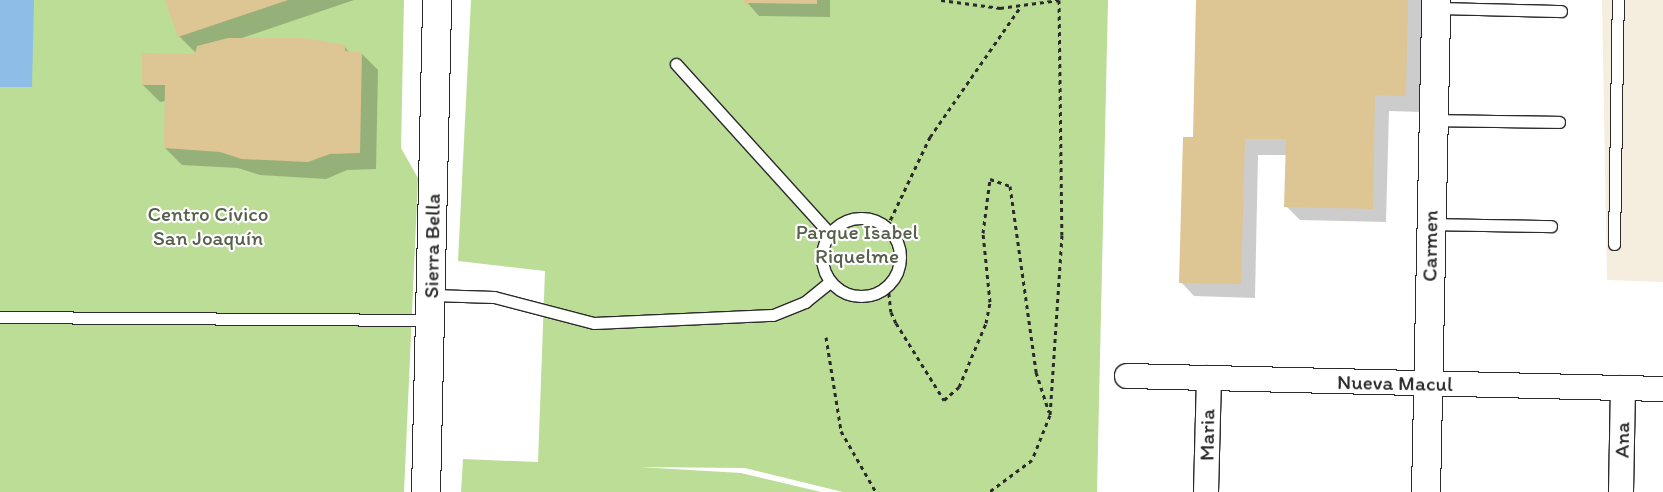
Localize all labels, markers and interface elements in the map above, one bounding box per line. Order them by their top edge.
street label: Sierra Bella [418,193,446,299]
park label: Centro Cívico San Joaquín [147,201,269,251]
street label: Carmen [1417,210,1443,282]
park label: Parque Isabel Riquelme [796,219,918,269]
street label: Nueva Macul [1337,369,1453,397]
street label: Maria [1194,409,1220,461]
street label: Ana [1609,422,1635,458]

